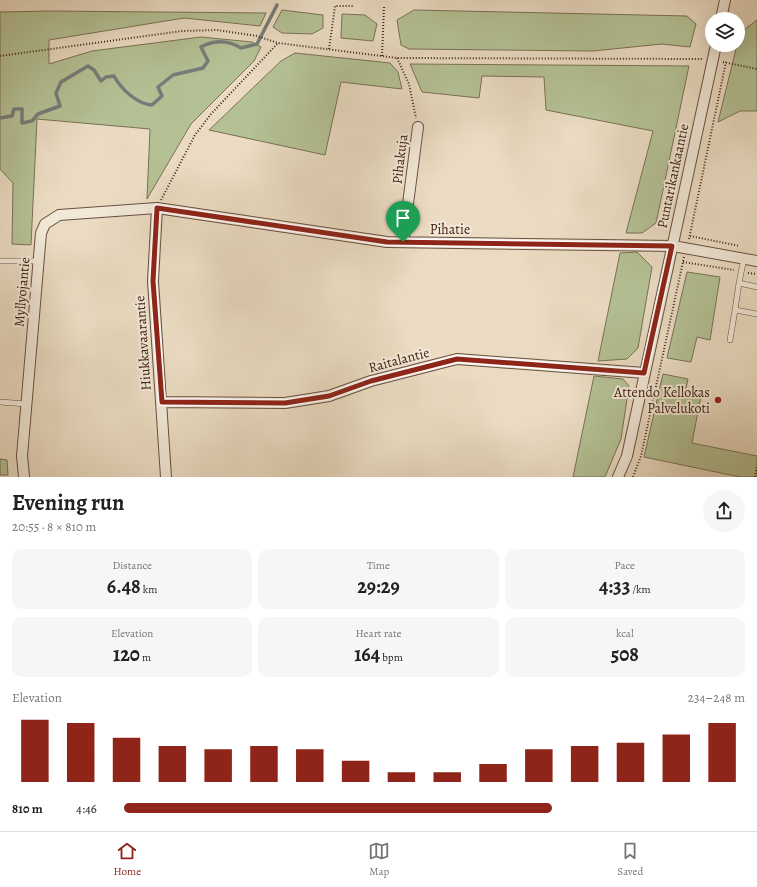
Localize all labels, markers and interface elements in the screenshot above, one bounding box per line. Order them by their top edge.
map controls [705,12,745,52]
button: layers [705,12,745,52]
street label: Puntarikankaantie [653,122,693,230]
street label: Pihakuja [388,133,413,185]
pin [386,201,420,242]
icon: arrive [392,207,414,229]
street label: Pihatie [430,220,470,239]
street label: Myllyojantie [9,256,35,328]
street label: Hiukkavaarantie [130,295,156,391]
street label: Raitalantie [366,343,432,377]
place label: Attendo Kellokas Palvelukoti [613,383,710,418]
marker: Attendo Kellokas Palvelukoti [713,395,723,405]
text: Evening run [12,488,124,518]
button: share [703,490,745,532]
text: 20:55 · 8 × 810 m [12,518,96,535]
text: Distance [112,558,152,573]
text: Time [367,558,390,573]
text: Pace [615,558,635,573]
text: 6.48 [107,573,141,600]
text: 29:29 [357,573,400,600]
text: 4:33 [599,573,630,600]
text: km [141,582,157,597]
text: /km [630,582,651,597]
text: Elevation [111,626,153,641]
text: Heart rate [356,626,401,641]
text: kcal [616,626,634,641]
text: 120 [113,641,140,668]
text: 164 [354,641,380,668]
text: 508 [611,641,639,668]
text: m [140,650,151,665]
text: bpm [380,650,403,665]
text: Elevation [12,689,62,706]
text: 234–248 m [688,689,745,706]
text: 810 m [12,800,43,817]
text: 4:46 [76,800,97,817]
tab: Home [114,840,141,879]
tab: Map [368,840,390,879]
tab: Saved [617,840,643,879]

